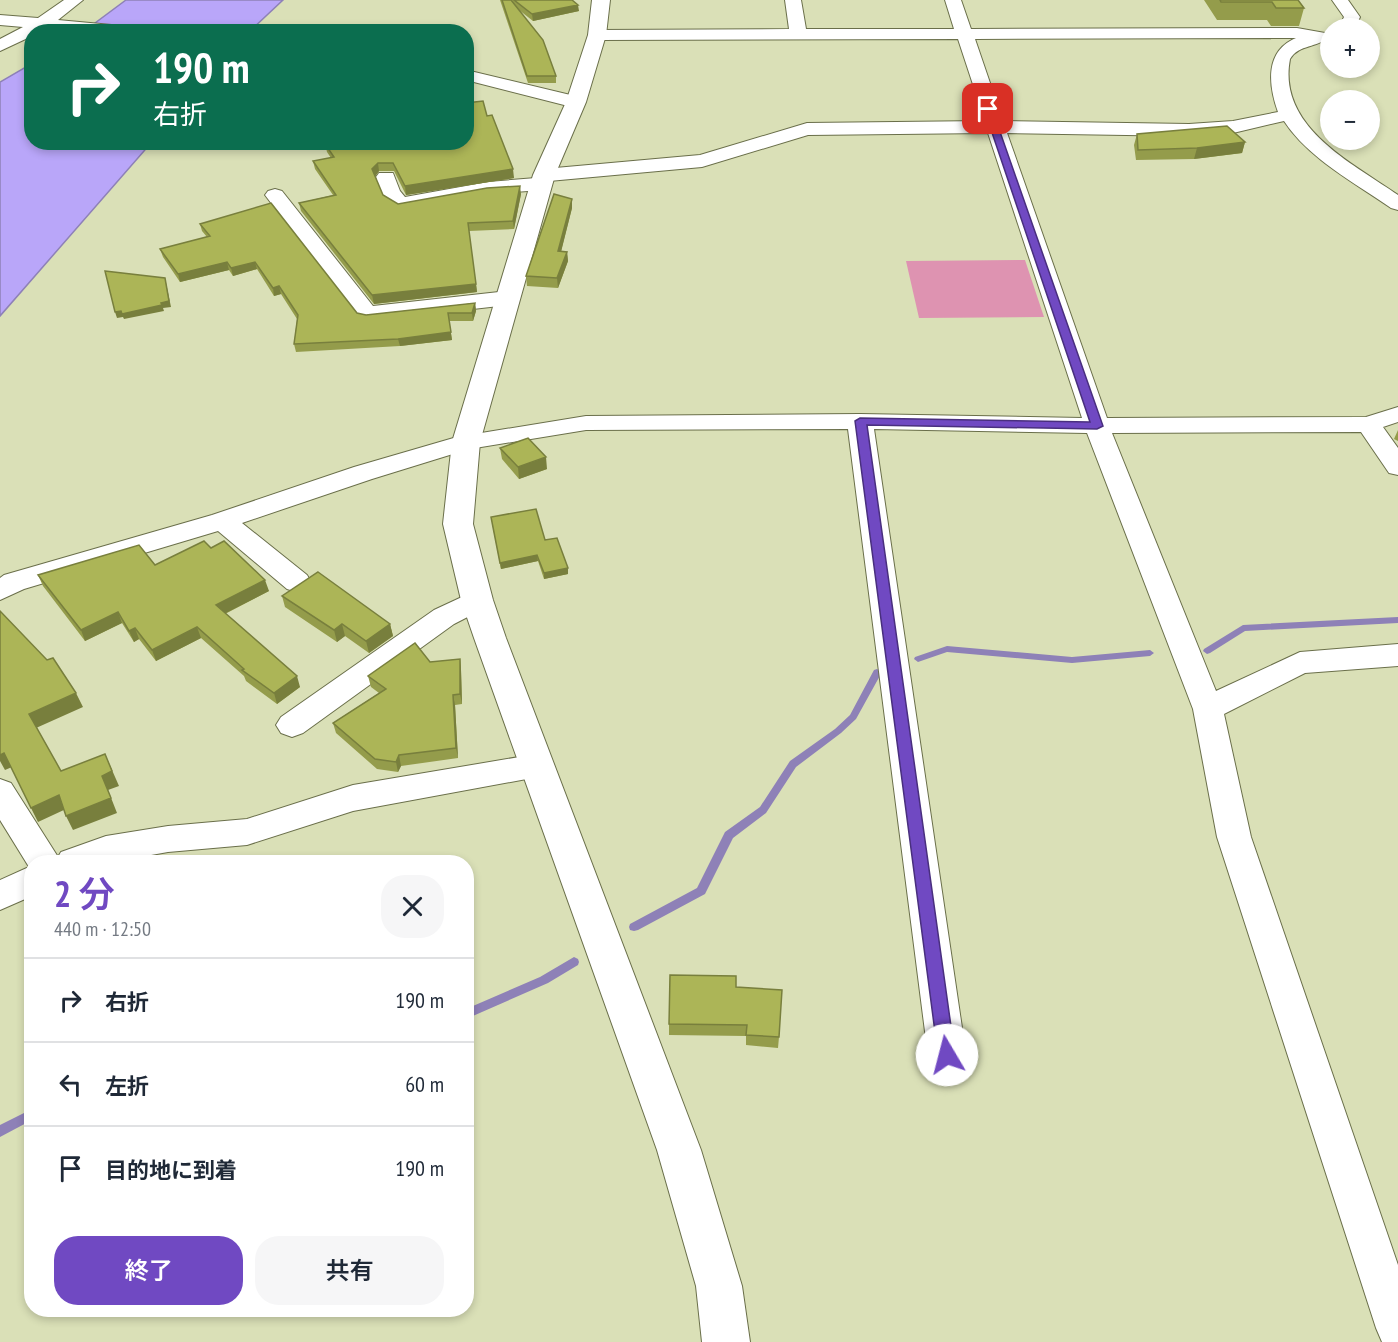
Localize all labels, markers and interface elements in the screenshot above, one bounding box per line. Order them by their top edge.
map controls [1320,18,1380,150]
button: + [1320,18,1380,78]
text: 190 m [153,40,250,95]
icon: right [54,48,132,126]
pin [962,83,1013,134]
button: − [1320,90,1380,150]
icon: arrive [971,92,1004,125]
text: 右折 [153,97,207,131]
text: 2 分 [54,870,115,917]
button: close [381,875,444,938]
text: 440 m · 12:50 [54,916,151,942]
icon: right [54,984,87,1017]
text: 190 m [395,986,444,1014]
text: 右折 [105,988,149,1016]
position arrow [915,1023,979,1087]
icon: left [54,1068,87,1101]
text: 60 m [405,1070,444,1098]
text: 左折 [105,1072,149,1100]
icon: arrive [54,1152,87,1185]
text: 190 m [395,1154,444,1182]
text: 目的地に到着 [105,1156,237,1184]
button: 終了 [54,1236,243,1305]
button: 共有 [255,1236,444,1305]

